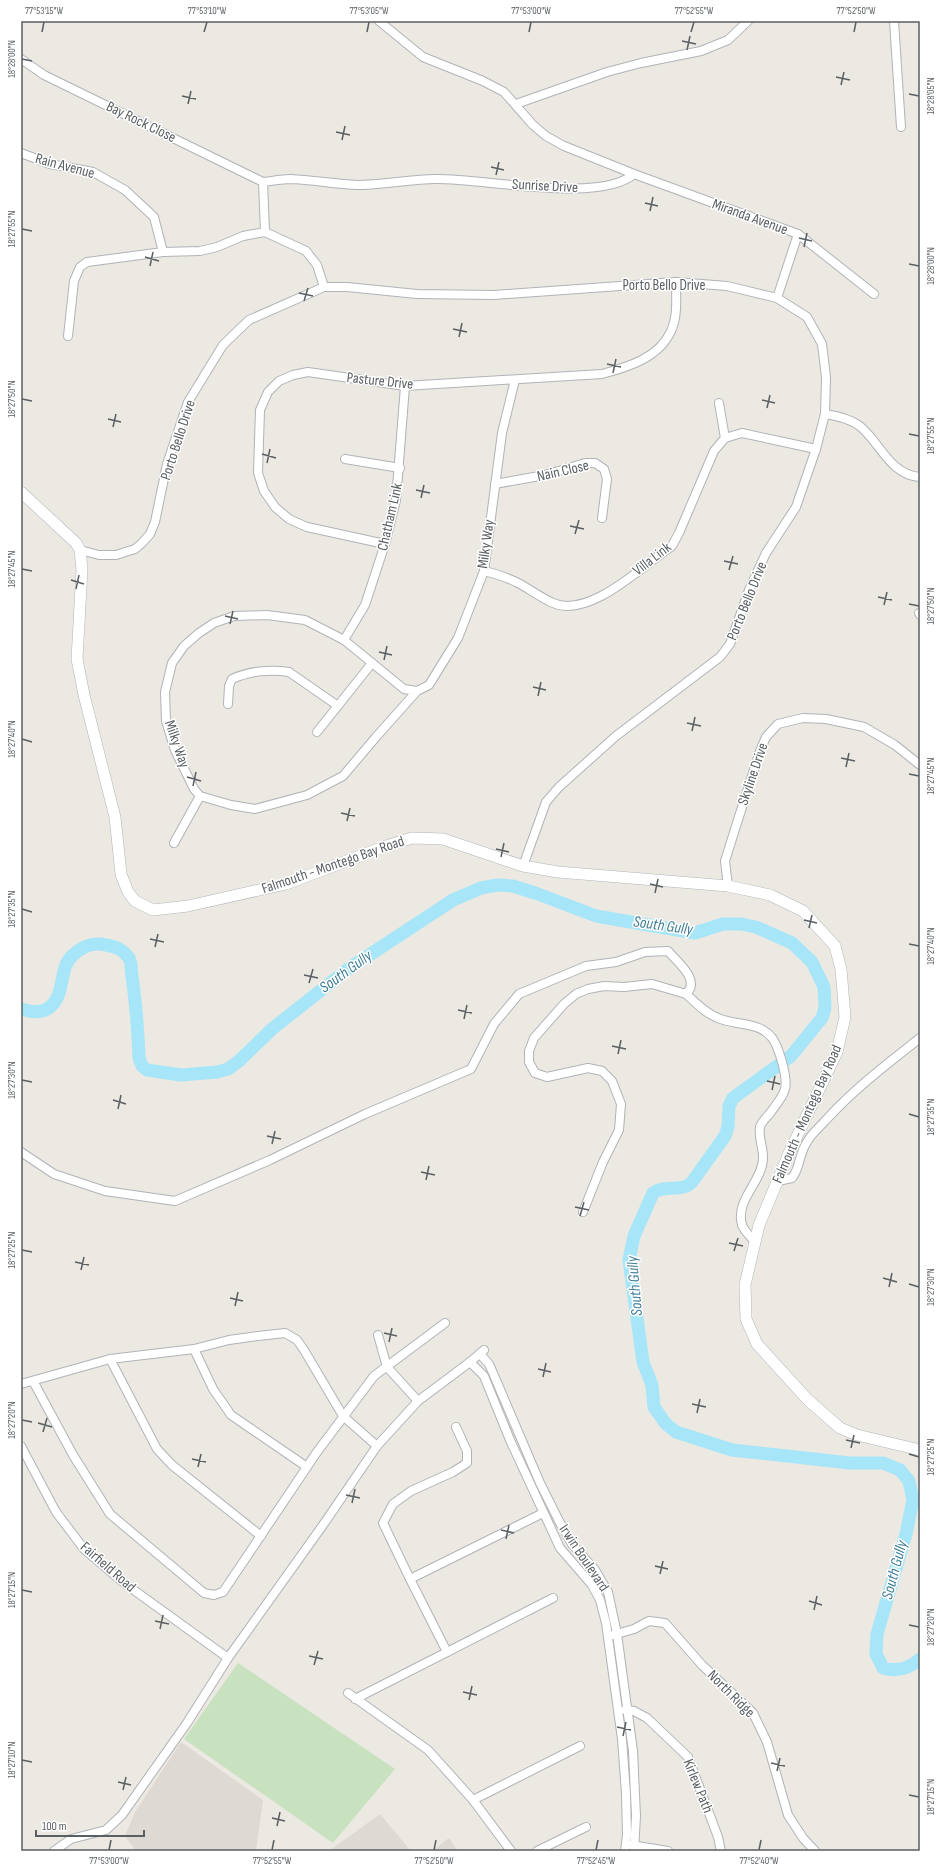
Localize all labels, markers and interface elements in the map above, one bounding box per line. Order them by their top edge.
text: 77°53'15"W [25,5,63,17]
text: 77°53'10"W [188,5,227,17]
text: 77°53'05"W [350,5,389,17]
text: 77°53'00"W [511,5,551,17]
text: 77°52'55"W [675,5,714,17]
text: 77°52'50"W [837,5,876,17]
text: 18°28'00"N [6,40,18,78]
text: 18°28'05"N [925,77,937,115]
street label: Bay Rock Close [103,97,179,147]
street label: Rain Avenue [33,149,97,183]
street label: Sunrise Drive [511,175,579,197]
street label: Miranda Avenue [710,195,790,239]
text: 18°27'55"N [6,211,18,247]
text: 18°28'00"N [925,247,937,285]
street label: Porto Bello Drive [622,276,706,295]
street label: Pasture Drive [346,368,414,394]
text: 18°27'50"N [6,380,18,418]
street label: Porto Bello Drive [156,397,200,483]
text: 18°27'55"N [925,418,937,454]
street label: Nain Close [535,456,591,486]
street label: Chatham Link [373,481,407,553]
street label: Milky Way [473,518,499,570]
street label: Villa Link [629,538,675,580]
text: 18°27'45"N [6,551,18,587]
street label: Porto Bello Drive [723,559,771,643]
text: 18°27'50"N [925,587,937,625]
street label: Milky Way [160,718,194,771]
text: 18°27'40"N [6,720,18,758]
street label: Skyline Drive [733,740,773,808]
text: 18°27'45"N [925,758,937,794]
street label: Falmouth - Montego Bay Road [259,832,407,898]
text: 18°27'35"N [6,891,18,927]
water label: South Gully [632,912,695,940]
text: 18°27'40"N [925,927,937,965]
water label: South Gully [316,946,377,997]
street label: Falmouth - Montego Bay Road [768,1042,846,1186]
text: 18°27'30"N [6,1061,18,1099]
text: 18°27'35"N [925,1099,937,1135]
text: 18°27'25"N [6,1232,18,1268]
water label: South Gully [623,1254,647,1317]
text: 18°27'30"N [925,1268,937,1306]
text: 18°27'20"N [6,1401,18,1439]
text: 18°27'25"N [925,1439,937,1475]
street label: Irwin Boulevard [555,1521,613,1595]
street label: Fairfield Road [76,1538,140,1596]
water label: South Gully [878,1538,912,1601]
text: 18°27'15"N [6,1572,18,1608]
text: 18°27'20"N [925,1608,937,1646]
street label: North Ridge [703,1666,759,1722]
text: 18°27'10"N [6,1742,18,1778]
street label: Kirlew Path [679,1756,717,1816]
text: 18°27'15"N [925,1779,937,1815]
scale bar [36,1812,144,1838]
text: 100 m [42,1819,67,1834]
text: 77°53'00"W [89,1855,129,1867]
text: 77°52'55"W [253,1855,292,1867]
text: 77°52'50"W [415,1855,454,1867]
text: 77°52'45"W [577,1855,616,1867]
text: 77°52'40"W [739,1855,779,1867]

